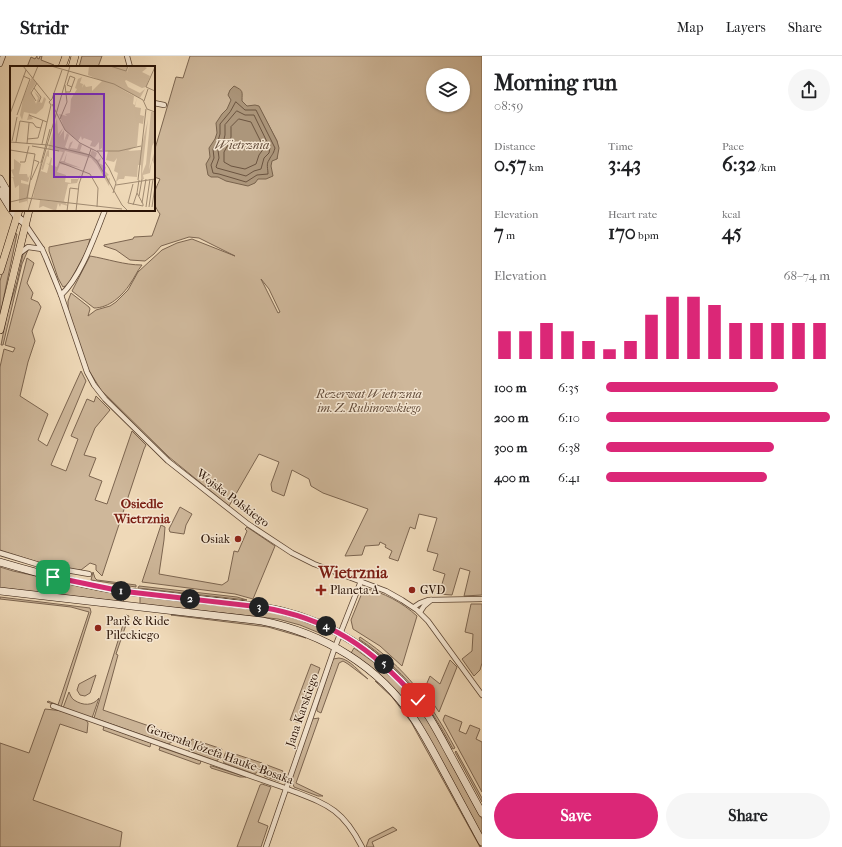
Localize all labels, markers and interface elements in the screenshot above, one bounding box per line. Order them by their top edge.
text: Stridr [20,17,69,39]
text: Map [677,19,704,36]
text: Layers [726,19,766,36]
text: Share [788,19,822,36]
inset map [10,66,155,211]
map controls [426,68,470,112]
button: layers [426,68,470,112]
button: share [788,69,830,111]
text: Morning run [494,70,617,96]
text: 08:59 [494,98,523,113]
park label: Wietrznia [215,138,269,152]
text: Distance [494,140,535,153]
text: Time [608,140,633,153]
text: Pace [722,140,744,153]
text: 0.57 [494,153,526,176]
text: 3:43 [608,153,641,176]
text: 6:32 [722,153,756,176]
text: km [526,161,544,174]
text: /km [756,161,776,174]
text: Elevation [494,208,538,221]
text: Heart rate [608,208,657,221]
text: kcal [722,208,741,221]
text: 7 [494,221,504,244]
text: 170 [608,221,636,244]
text: 45 [722,221,742,244]
text: m [504,229,515,242]
text: bpm [636,229,659,242]
text: Elevation [494,268,547,283]
text: 68–74 m [784,268,830,283]
text: 100 m [494,380,527,395]
text: 6:35 [558,380,579,395]
park label: Rezerwat Wietrznia im. Z. Rubinowskiego [315,387,422,415]
text: 200 m [494,410,529,425]
text: 6:10 [558,410,580,425]
text: 300 m [494,440,527,455]
text: 6:38 [558,440,580,455]
street label: Wojska Polskiego [193,465,272,530]
text: 400 m [494,470,530,485]
text: 6:41 [558,470,581,485]
district label: Osiedle Wietrznia [113,496,171,526]
place label: Osiak [201,532,231,546]
marker: Osiak [233,534,243,544]
pin [36,560,70,594]
district label: Wietrznia [317,563,388,582]
icon: arrive [42,566,64,588]
pin: 1 [111,581,131,601]
place label: Planeta A [330,583,379,597]
place label: GVD [420,583,446,597]
text: 1 [119,584,123,597]
marker: Planeta A [315,584,327,596]
marker: GVD [407,585,417,595]
pin: 2 [180,589,200,609]
text: 2 [187,592,193,605]
pin: 3 [249,597,269,617]
text: 3 [257,600,261,613]
place label: Park & Ride Pileckiego [106,614,170,642]
pin: 4 [316,616,336,636]
text: 4 [323,619,329,632]
marker: Park & Ride Pileckiego [93,623,103,633]
pin: 5 [374,654,394,674]
text: 5 [382,657,386,670]
street label: Jana Karskiego [283,671,321,750]
pin [401,683,435,717]
icon: check [407,689,429,711]
street label: Generała Józefa Hauke-Bosaka [145,721,296,787]
button: Save [494,793,658,839]
button: Share [666,793,830,839]

